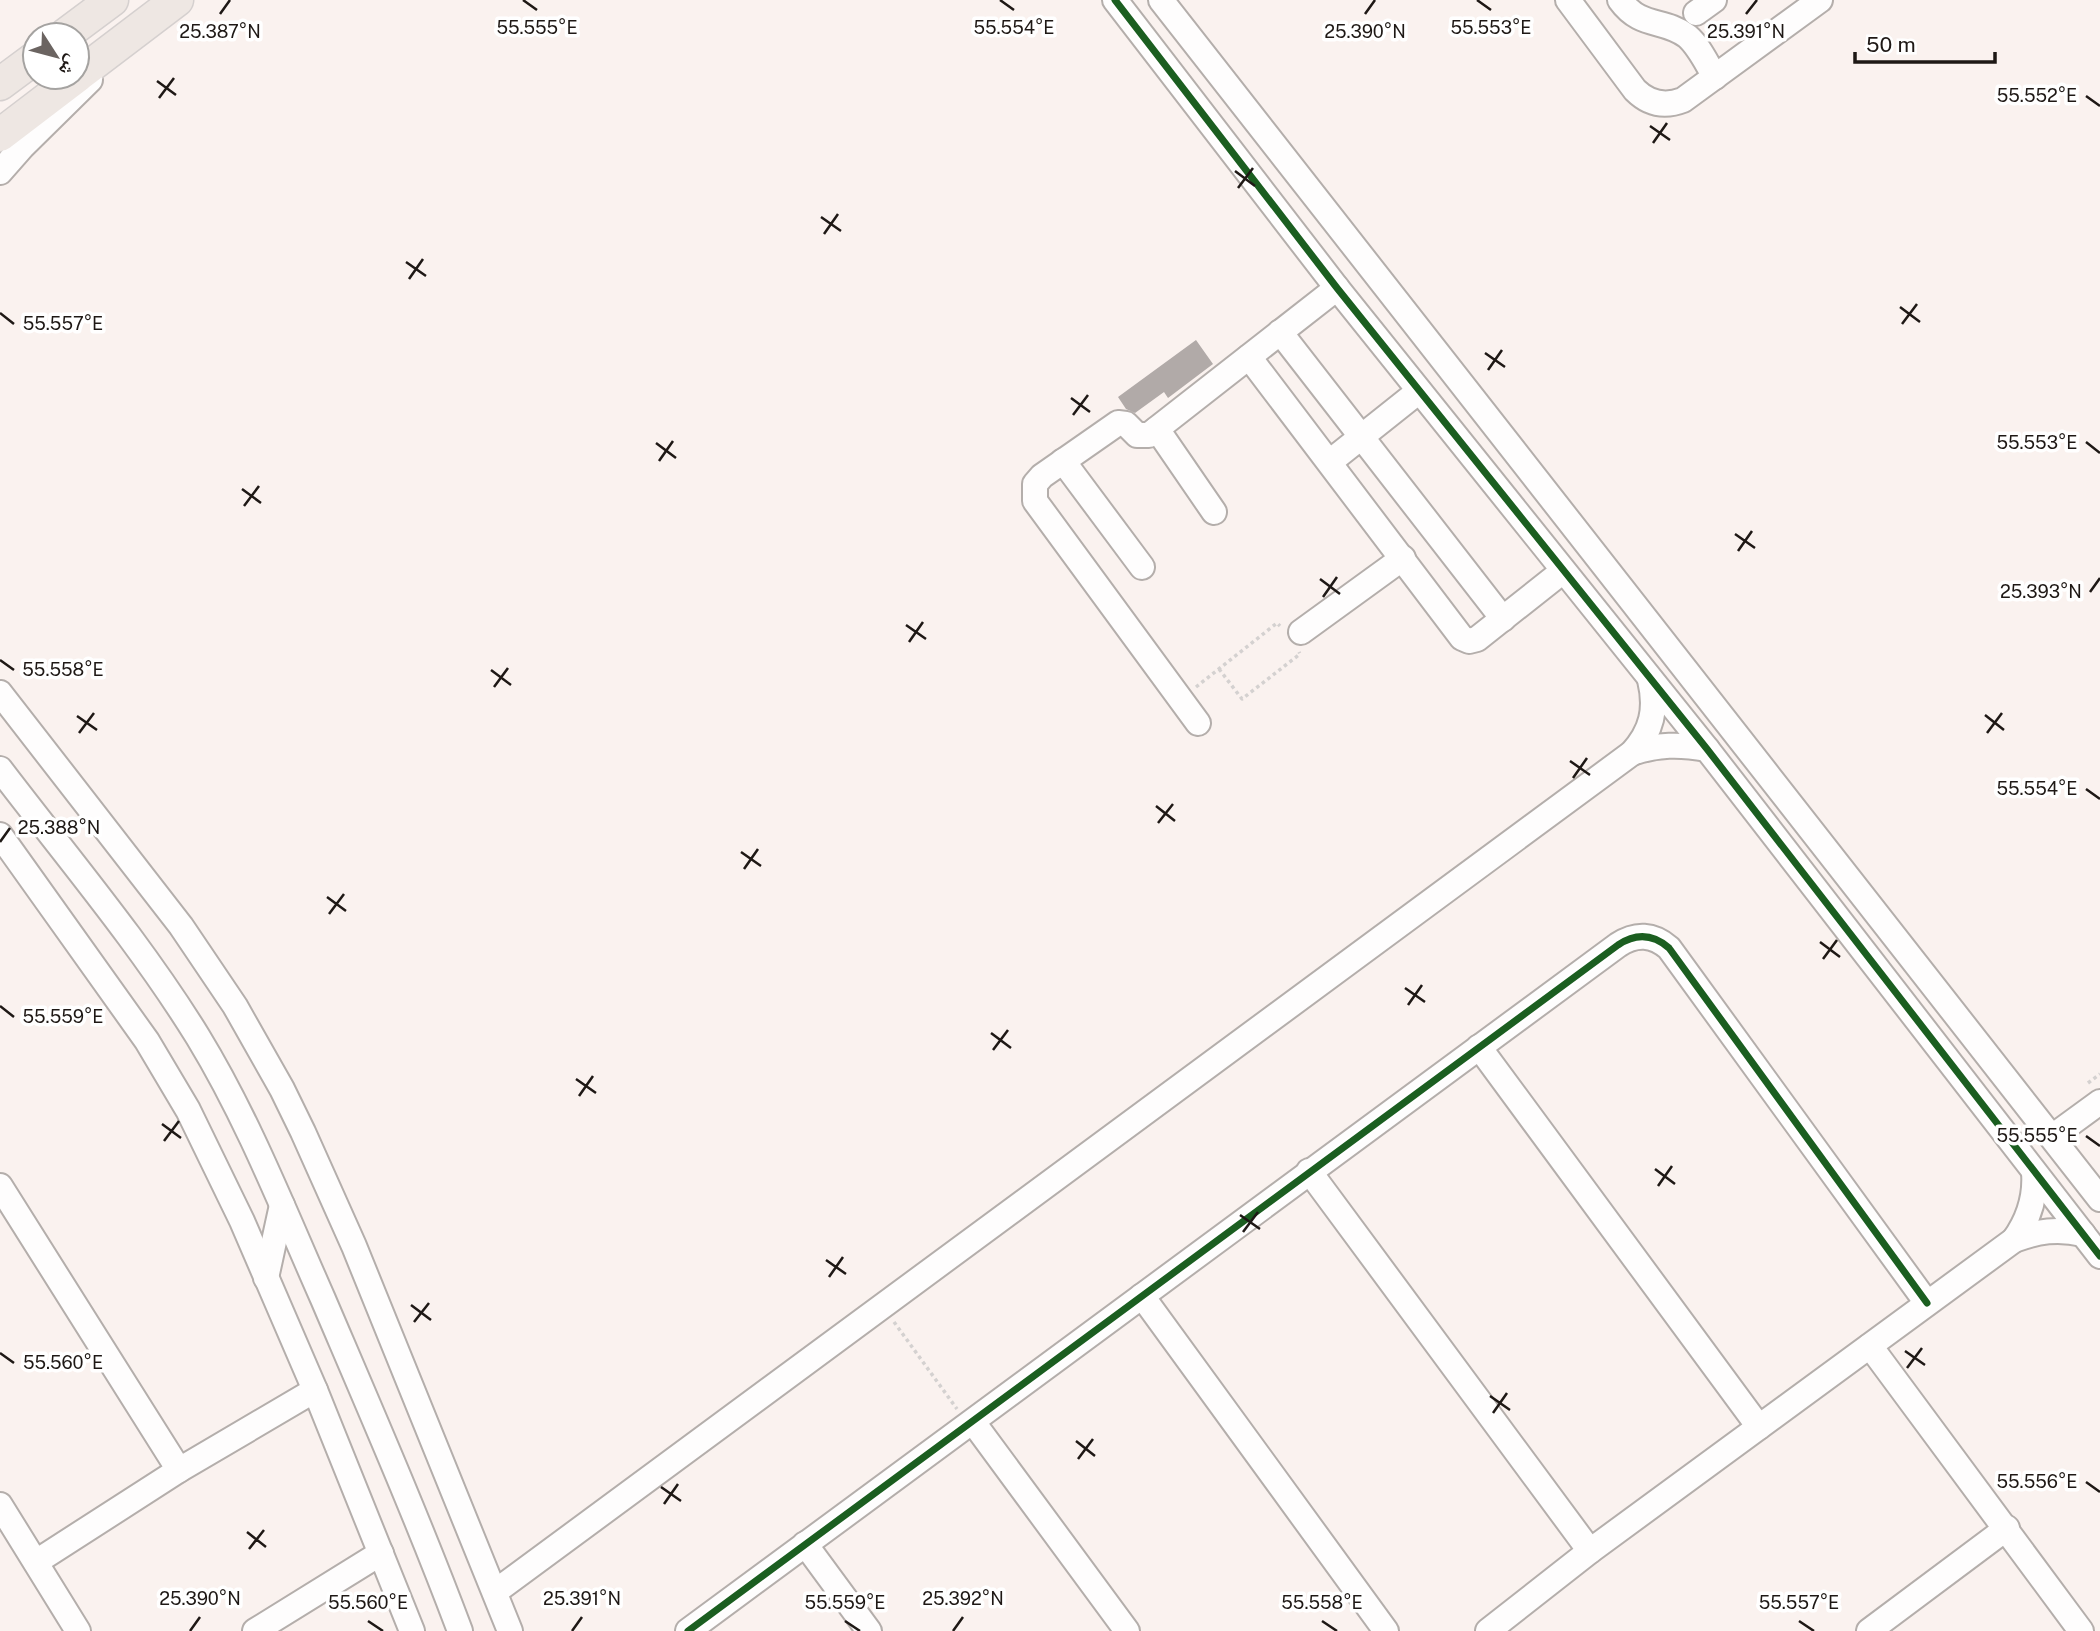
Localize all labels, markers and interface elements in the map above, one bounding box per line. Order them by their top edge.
text: 55.555°E [496,17,578,38]
text: 55.554°E [974,17,1054,38]
text: 55.553°E [1450,17,1532,38]
north arrow [21,21,91,91]
text: 25.387°N [179,21,261,42]
text: 25.390°N [1324,21,1406,42]
text: 25.391°N [1707,21,1785,42]
scale bar [1855,21,1995,65]
text: 50 m [1866,32,1916,57]
text: ش [54,51,85,81]
text: 55.552°E [1997,85,2077,106]
text: 55.557°E [23,313,103,334]
text: 55.553°E [1996,432,2078,453]
text: 25.393°N [2000,581,2082,602]
text: 55.558°E [22,659,104,680]
text: 55.554°E [1997,778,2077,799]
text: 25.388°N [18,817,100,838]
text: 55.559°E [23,1006,103,1027]
text: 55.555°E [1996,1125,2078,1146]
text: 55.560°E [23,1352,103,1373]
text: 55.556°E [1997,1471,2077,1492]
text: 25.390°N [159,1588,241,1609]
text: 25.391°N [543,1588,621,1609]
text: 25.392°N [922,1588,1004,1609]
text: 55.560°E [328,1592,408,1613]
text: 55.559°E [805,1592,885,1613]
text: 55.558°E [1281,1592,1363,1613]
text: 55.557°E [1759,1592,1839,1613]

